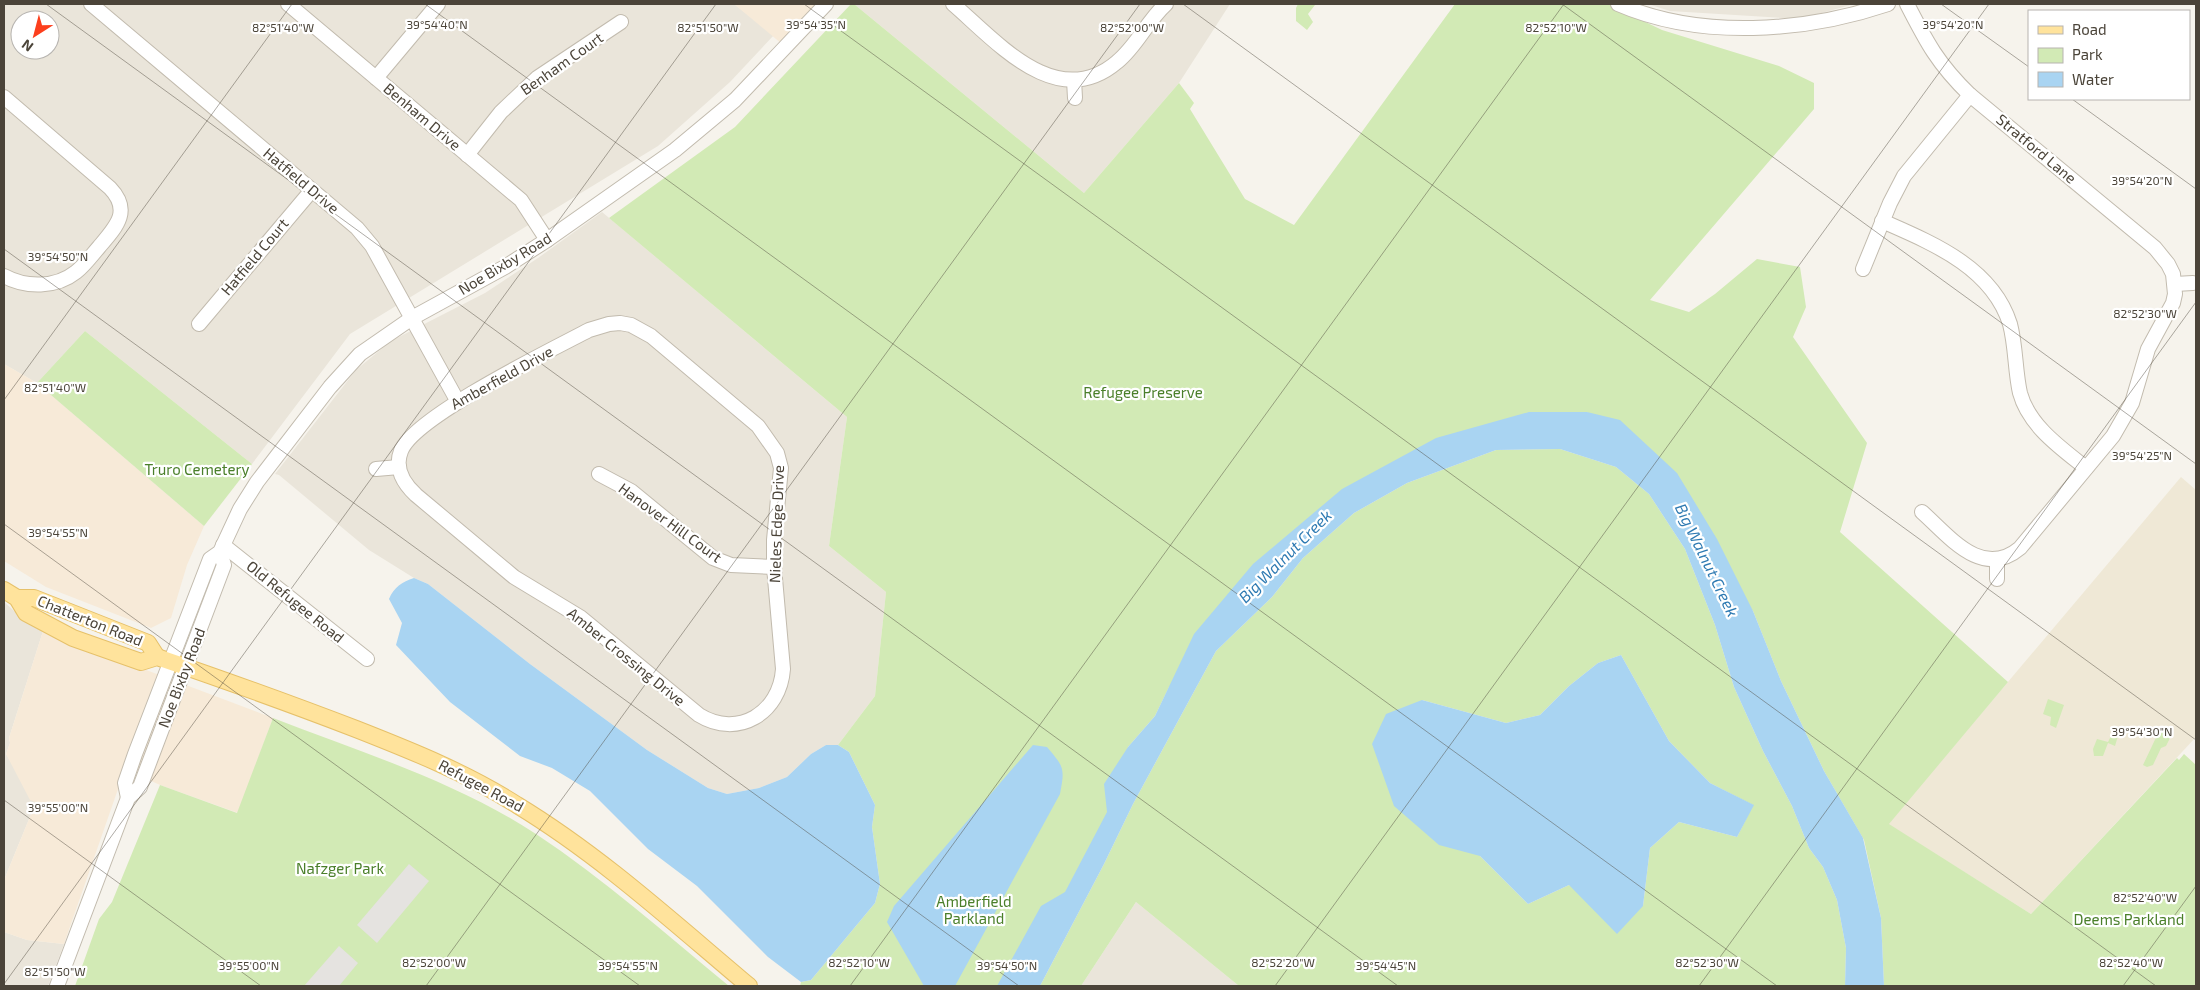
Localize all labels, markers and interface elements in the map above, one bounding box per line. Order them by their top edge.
north arrow [10,10,60,60]
legend [2028,10,2190,100]
text: 39°54'40"N [406,17,468,31]
text: 39°54'35"N [786,17,846,31]
text: 39°54'20"N [1923,17,1983,31]
text: 82°51'40"W [252,20,314,34]
text: 82°51'50"W [677,20,739,34]
text: 82°52'00"W [1100,20,1164,34]
text: 82°52'10"W [1525,20,1587,34]
text: Road [2072,20,2107,38]
street label: Benham Court [517,28,606,98]
text: N [18,36,36,56]
text: Park [2072,45,2103,63]
text: Water [2072,70,2114,88]
street label: Benham Drive [380,79,465,154]
street label: Stratford Lane [1993,110,2080,187]
street label: Hatfield Drive [260,143,343,217]
text: 39°54'20"N [2112,173,2172,187]
street label: Hatfield Court [217,214,292,298]
street label: Noe Bixby Road [455,228,554,298]
text: 39°54'50"N [28,249,88,263]
text: 82°52'30"W [2113,306,2177,320]
street label: Amberfield Drive [447,342,556,413]
text: 82°51'40"W [24,380,86,394]
park label: Refugee Preserve [1083,383,1203,401]
text: 39°54'25"N [2112,448,2172,462]
park label: Truro Cemetery [144,460,250,478]
street label: Nieles Edge Drive [765,465,787,583]
street label: Hanover Hill Court [615,479,726,566]
water label: Big Walnut Creek [1672,500,1743,620]
water label: Big Walnut Creek [1234,505,1335,606]
text: 39°54'55"N [28,525,88,539]
street label: Old Refugee Road [243,556,348,646]
street label: Chatterton Road [35,591,146,649]
street label: Amber Crossing Drive [564,603,689,709]
street label: Noe Bixby Road [154,625,208,730]
text: 39°54'30"N [2112,724,2172,738]
street label: Refugee Road [436,755,527,815]
text: 39°55'00"N [28,800,88,814]
park label: Nafzger Park [296,859,384,877]
text: 82°52'40"W [2113,890,2177,904]
park label: Amberfield Parkland [936,892,1012,927]
park label: Deems Parkland [2074,910,2184,928]
text: 82°52'00"W [402,955,466,969]
text: 82°52'10"W [828,955,890,969]
text: 82°52'20"W [1251,955,1315,969]
text: 82°52'30"W [1675,955,1739,969]
text: 82°52'40"W [2099,955,2163,969]
text: 39°55'00"N [219,958,279,972]
text: 39°54'55"N [598,958,658,972]
text: 39°54'50"N [977,958,1037,972]
text: 39°54'45"N [1356,958,1416,972]
text: 82°51'50"W [24,964,86,978]

